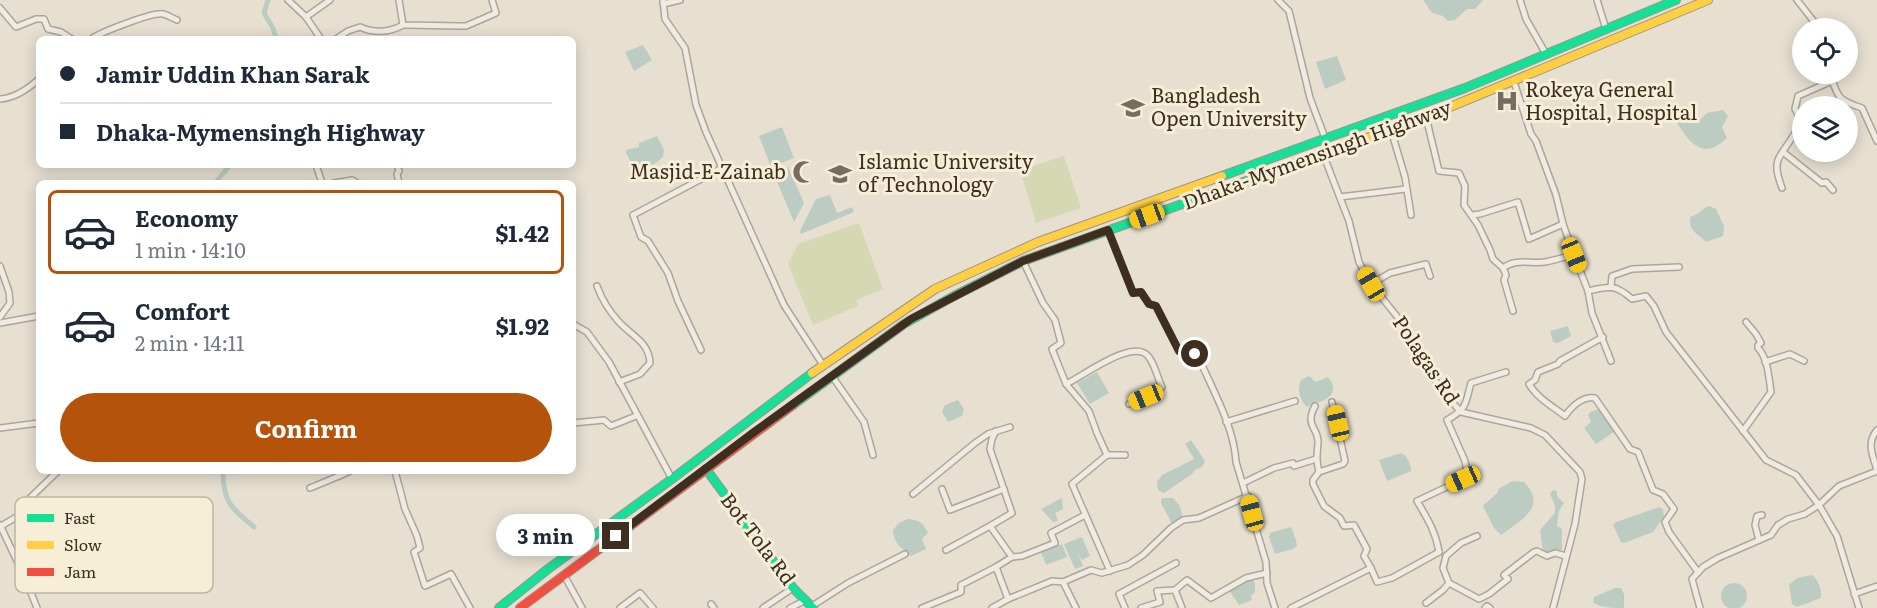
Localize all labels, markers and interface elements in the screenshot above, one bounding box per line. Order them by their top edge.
map controls [1792,18,1858,162]
button: locate [1792,18,1858,84]
text: Jamir Uddin Khan Sarak [96,57,370,90]
place label: Rokeya General Hospital, Hospital [1525,73,1697,126]
place label: Bangladesh Open University [1151,79,1307,132]
hospital icon: Rokeya General Hospital, Hospital [1494,88,1520,114]
street label: Dhaka-Mymensingh Highway [1178,90,1455,216]
school or university icon: Bangladesh Open University [1120,95,1146,121]
button: layers [1792,96,1858,162]
text: Dhaka-Mymensingh Highway [96,115,425,148]
place label: Islamic University of Technology [858,145,1034,198]
place label: Masjid-E-Zainab [629,155,786,185]
mosque icon: Masjid-E-Zainab [791,159,817,185]
school or university icon: Islamic University of Technology [827,161,853,187]
text: Economy [135,201,238,234]
car [1127,201,1167,231]
icon: car [63,205,117,259]
text: $1.42 [495,216,549,249]
text: 1 min · 14:10 [135,234,246,264]
car [1559,235,1589,275]
car [1354,264,1388,304]
text: Comfort [135,294,230,327]
icon: car [63,298,117,352]
street label: Polagas Rd [1387,308,1469,409]
text: $1.92 [495,309,549,342]
text: 2 min · 14:11 [135,327,244,357]
route start [1181,340,1208,367]
car [1126,382,1166,412]
button: Confirm [60,393,552,462]
car [1325,403,1351,443]
car [1443,463,1483,495]
street label: Bot Tola Rd [715,485,804,590]
car [1239,493,1265,533]
legend [15,497,213,593]
text: Fast [64,505,96,529]
callout: 3 min [496,515,595,557]
text: 3 min [517,520,574,550]
route end [602,522,629,549]
text: Slow [64,532,102,556]
text: Jam [64,559,97,583]

